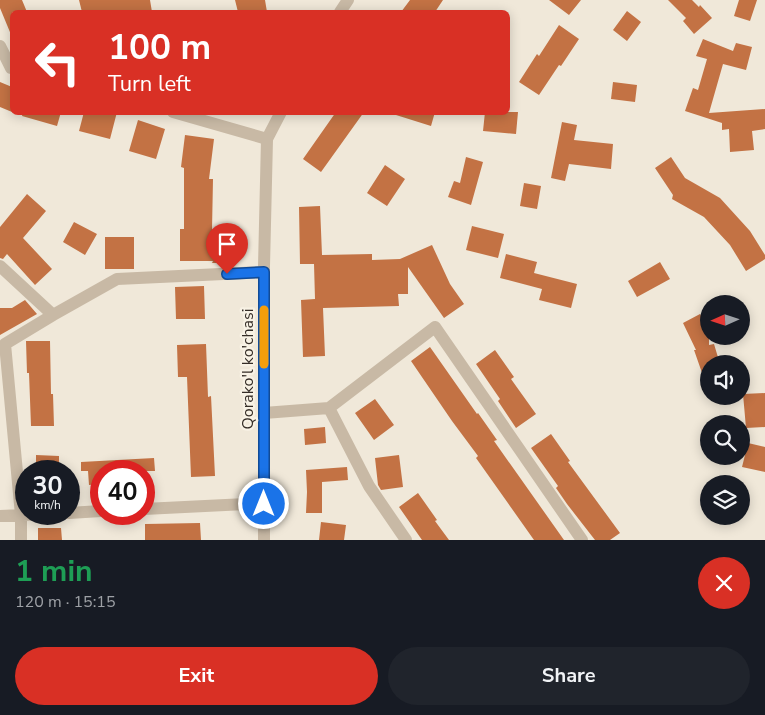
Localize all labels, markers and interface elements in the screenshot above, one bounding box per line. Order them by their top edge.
text: 100 m [108,24,211,71]
icon: left [25,30,90,95]
text: Turn left [108,69,191,99]
pin [206,223,248,274]
icon: arrive [213,230,241,258]
north arrow [700,295,750,345]
map controls [700,295,750,525]
street label: Qorako'l ko'chasi [237,309,259,430]
button: sound [700,355,750,405]
button: search [700,415,750,465]
speed limit sign: 40 [90,460,155,525]
text: 30 [32,469,63,503]
button: layers [700,475,750,525]
position arrow [237,477,289,529]
text: km/h [34,497,61,513]
text: 1 min [15,551,93,592]
button: close [698,557,750,609]
text: 120 m · 15:15 [15,591,116,613]
button: Exit [15,647,378,705]
button: Share [388,647,750,705]

